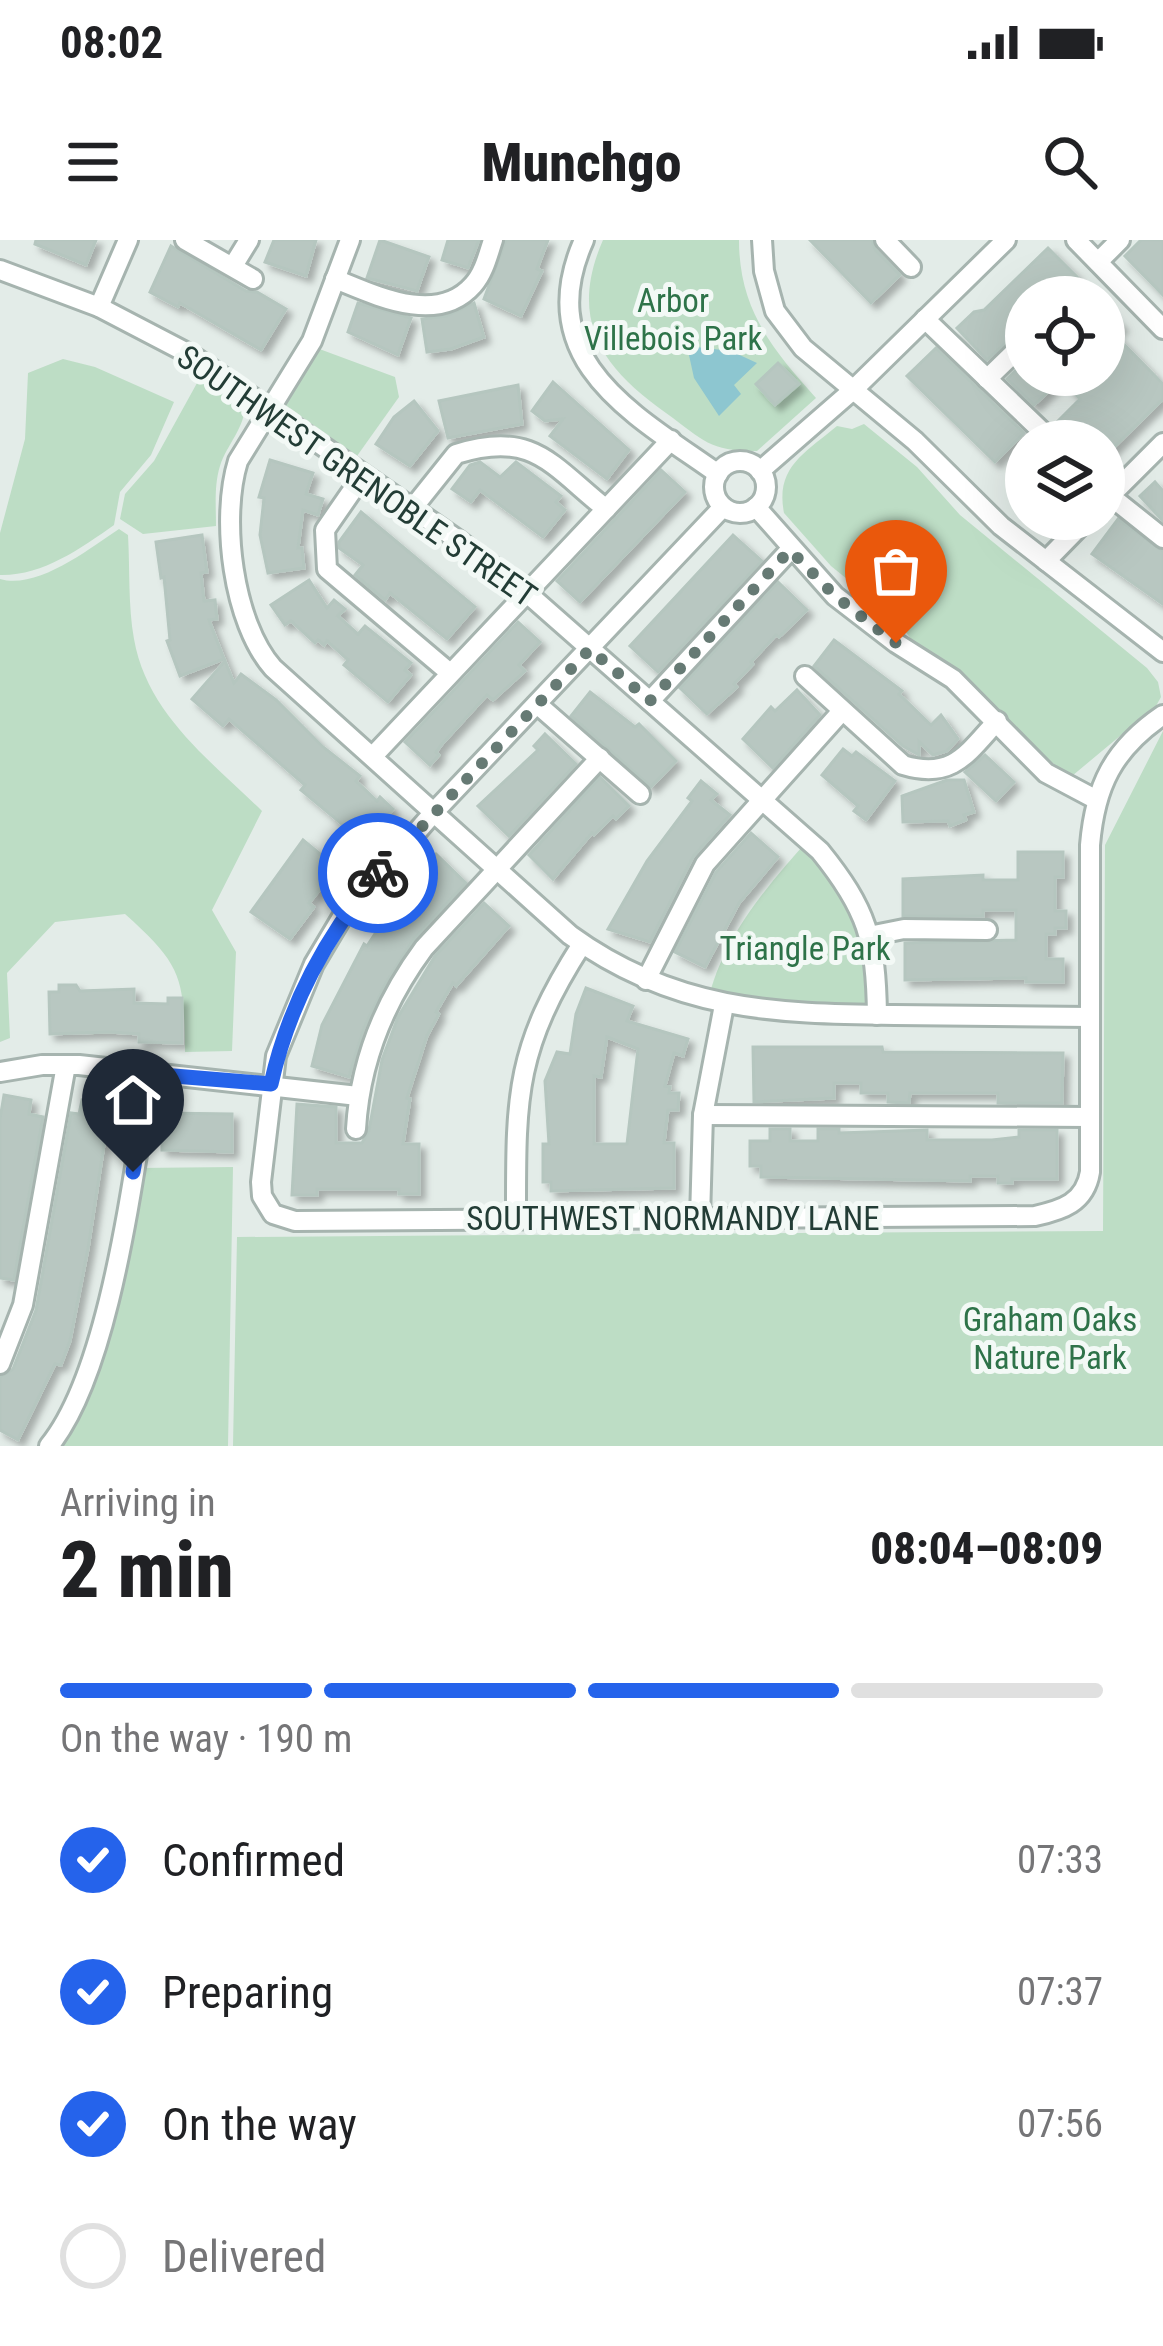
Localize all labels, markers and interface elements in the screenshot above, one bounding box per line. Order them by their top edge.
text: 08:02 [60,16,163,69]
icon: menu [60,129,126,195]
icon: search [1037,129,1103,195]
text: Munchgo [482,131,681,194]
map controls [1005,276,1125,540]
button: locate [1005,276,1125,396]
park label: Arbor Villebois Park [584,281,762,358]
street label: SOUTHWEST GRENOBLE STREET [170,337,544,615]
button: layers [1005,420,1125,540]
pin [845,520,947,643]
icon: bag [863,538,929,604]
courier [318,813,438,933]
icon: bike [345,840,411,906]
park label: Triangle Park [719,929,891,968]
pin [82,1049,184,1172]
icon: home [100,1067,166,1133]
street label: SOUTHWEST NORMANDY LANE [466,1199,880,1238]
park label: Graham Oaks Nature Park [963,1300,1137,1377]
text: Arriving in [60,1480,216,1526]
text: 08:04–08:09 [870,1522,1103,1575]
text: 2 min [60,1525,234,1616]
text: On the way · 190 m [60,1716,352,1762]
icon: check [60,1827,126,1893]
text: Confirmed [162,1834,345,1887]
text: 07:33 [1017,1837,1103,1883]
icon: check [60,1959,126,2025]
text: Preparing [162,1966,333,2019]
text: 07:37 [1017,1969,1103,2015]
icon: check [60,2091,126,2157]
text: On the way [162,2098,357,2151]
text: 07:56 [1017,2101,1103,2147]
text: Delivered [162,2230,326,2283]

